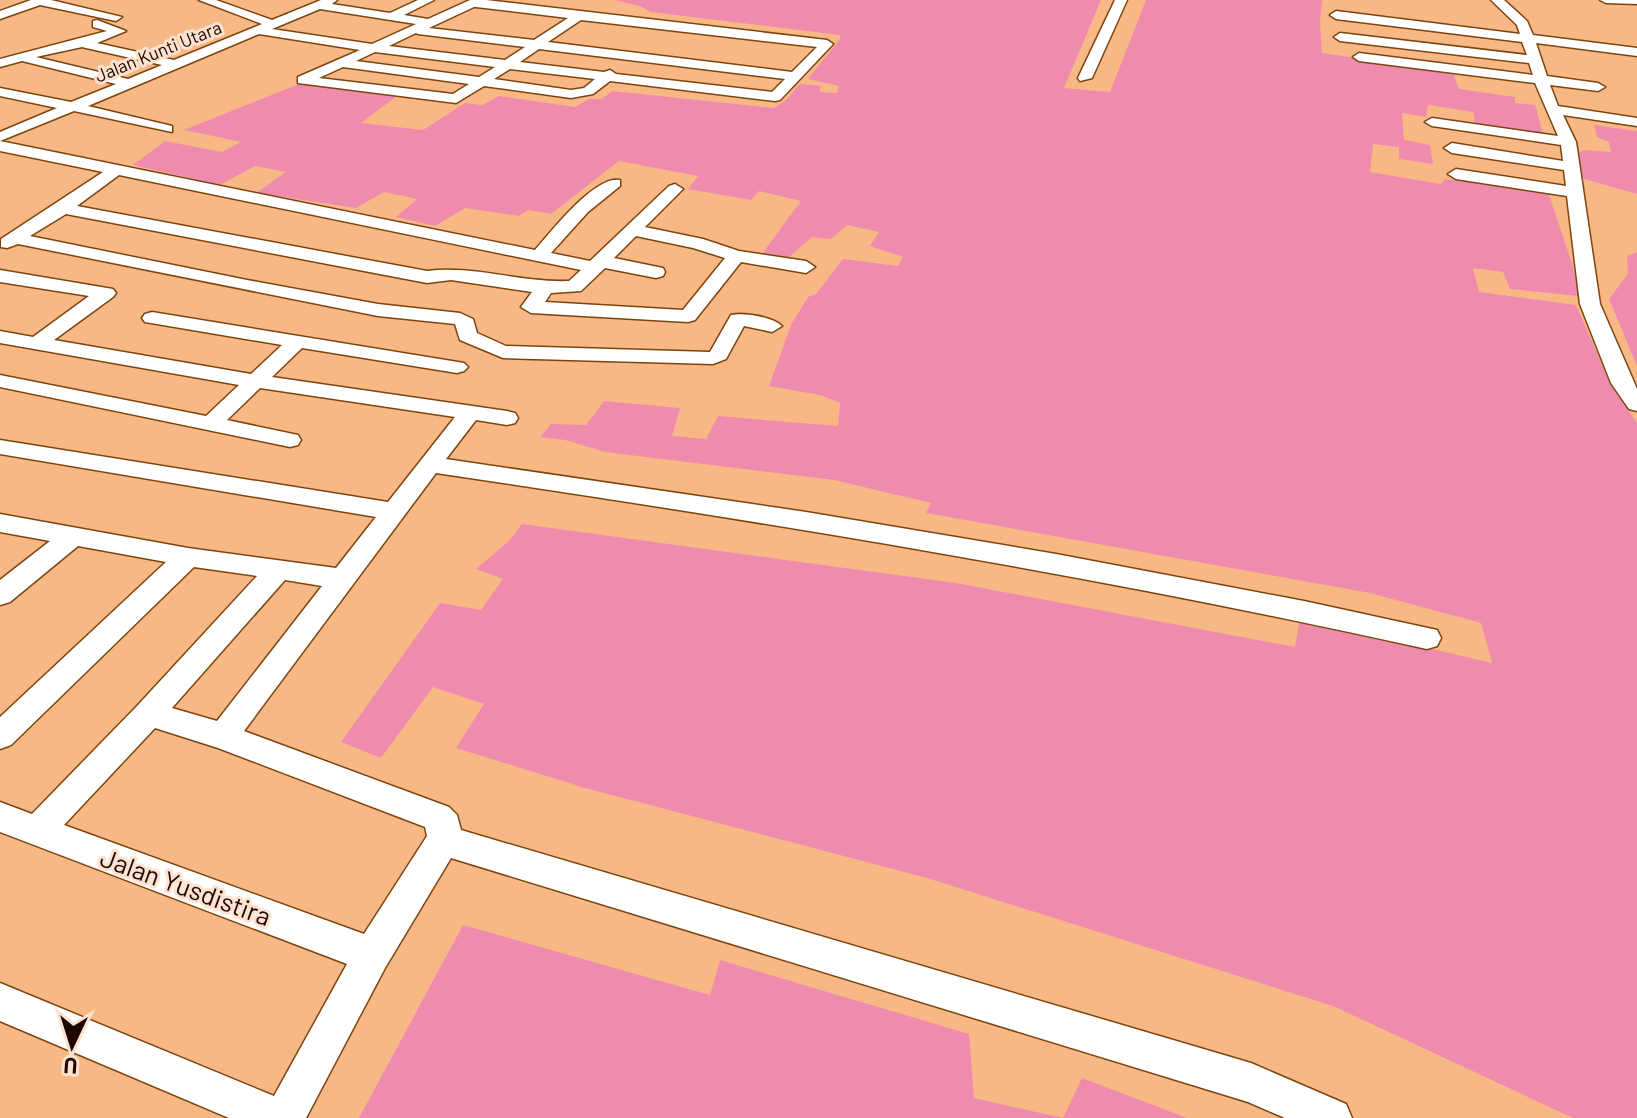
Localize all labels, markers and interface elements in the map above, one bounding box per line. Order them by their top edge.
street label: Jalan Kunti Utara [92,16,224,86]
street label: Jalan Yusdistira [96,841,276,931]
north arrow [32,1006,112,1086]
text: U [63,1053,78,1080]

